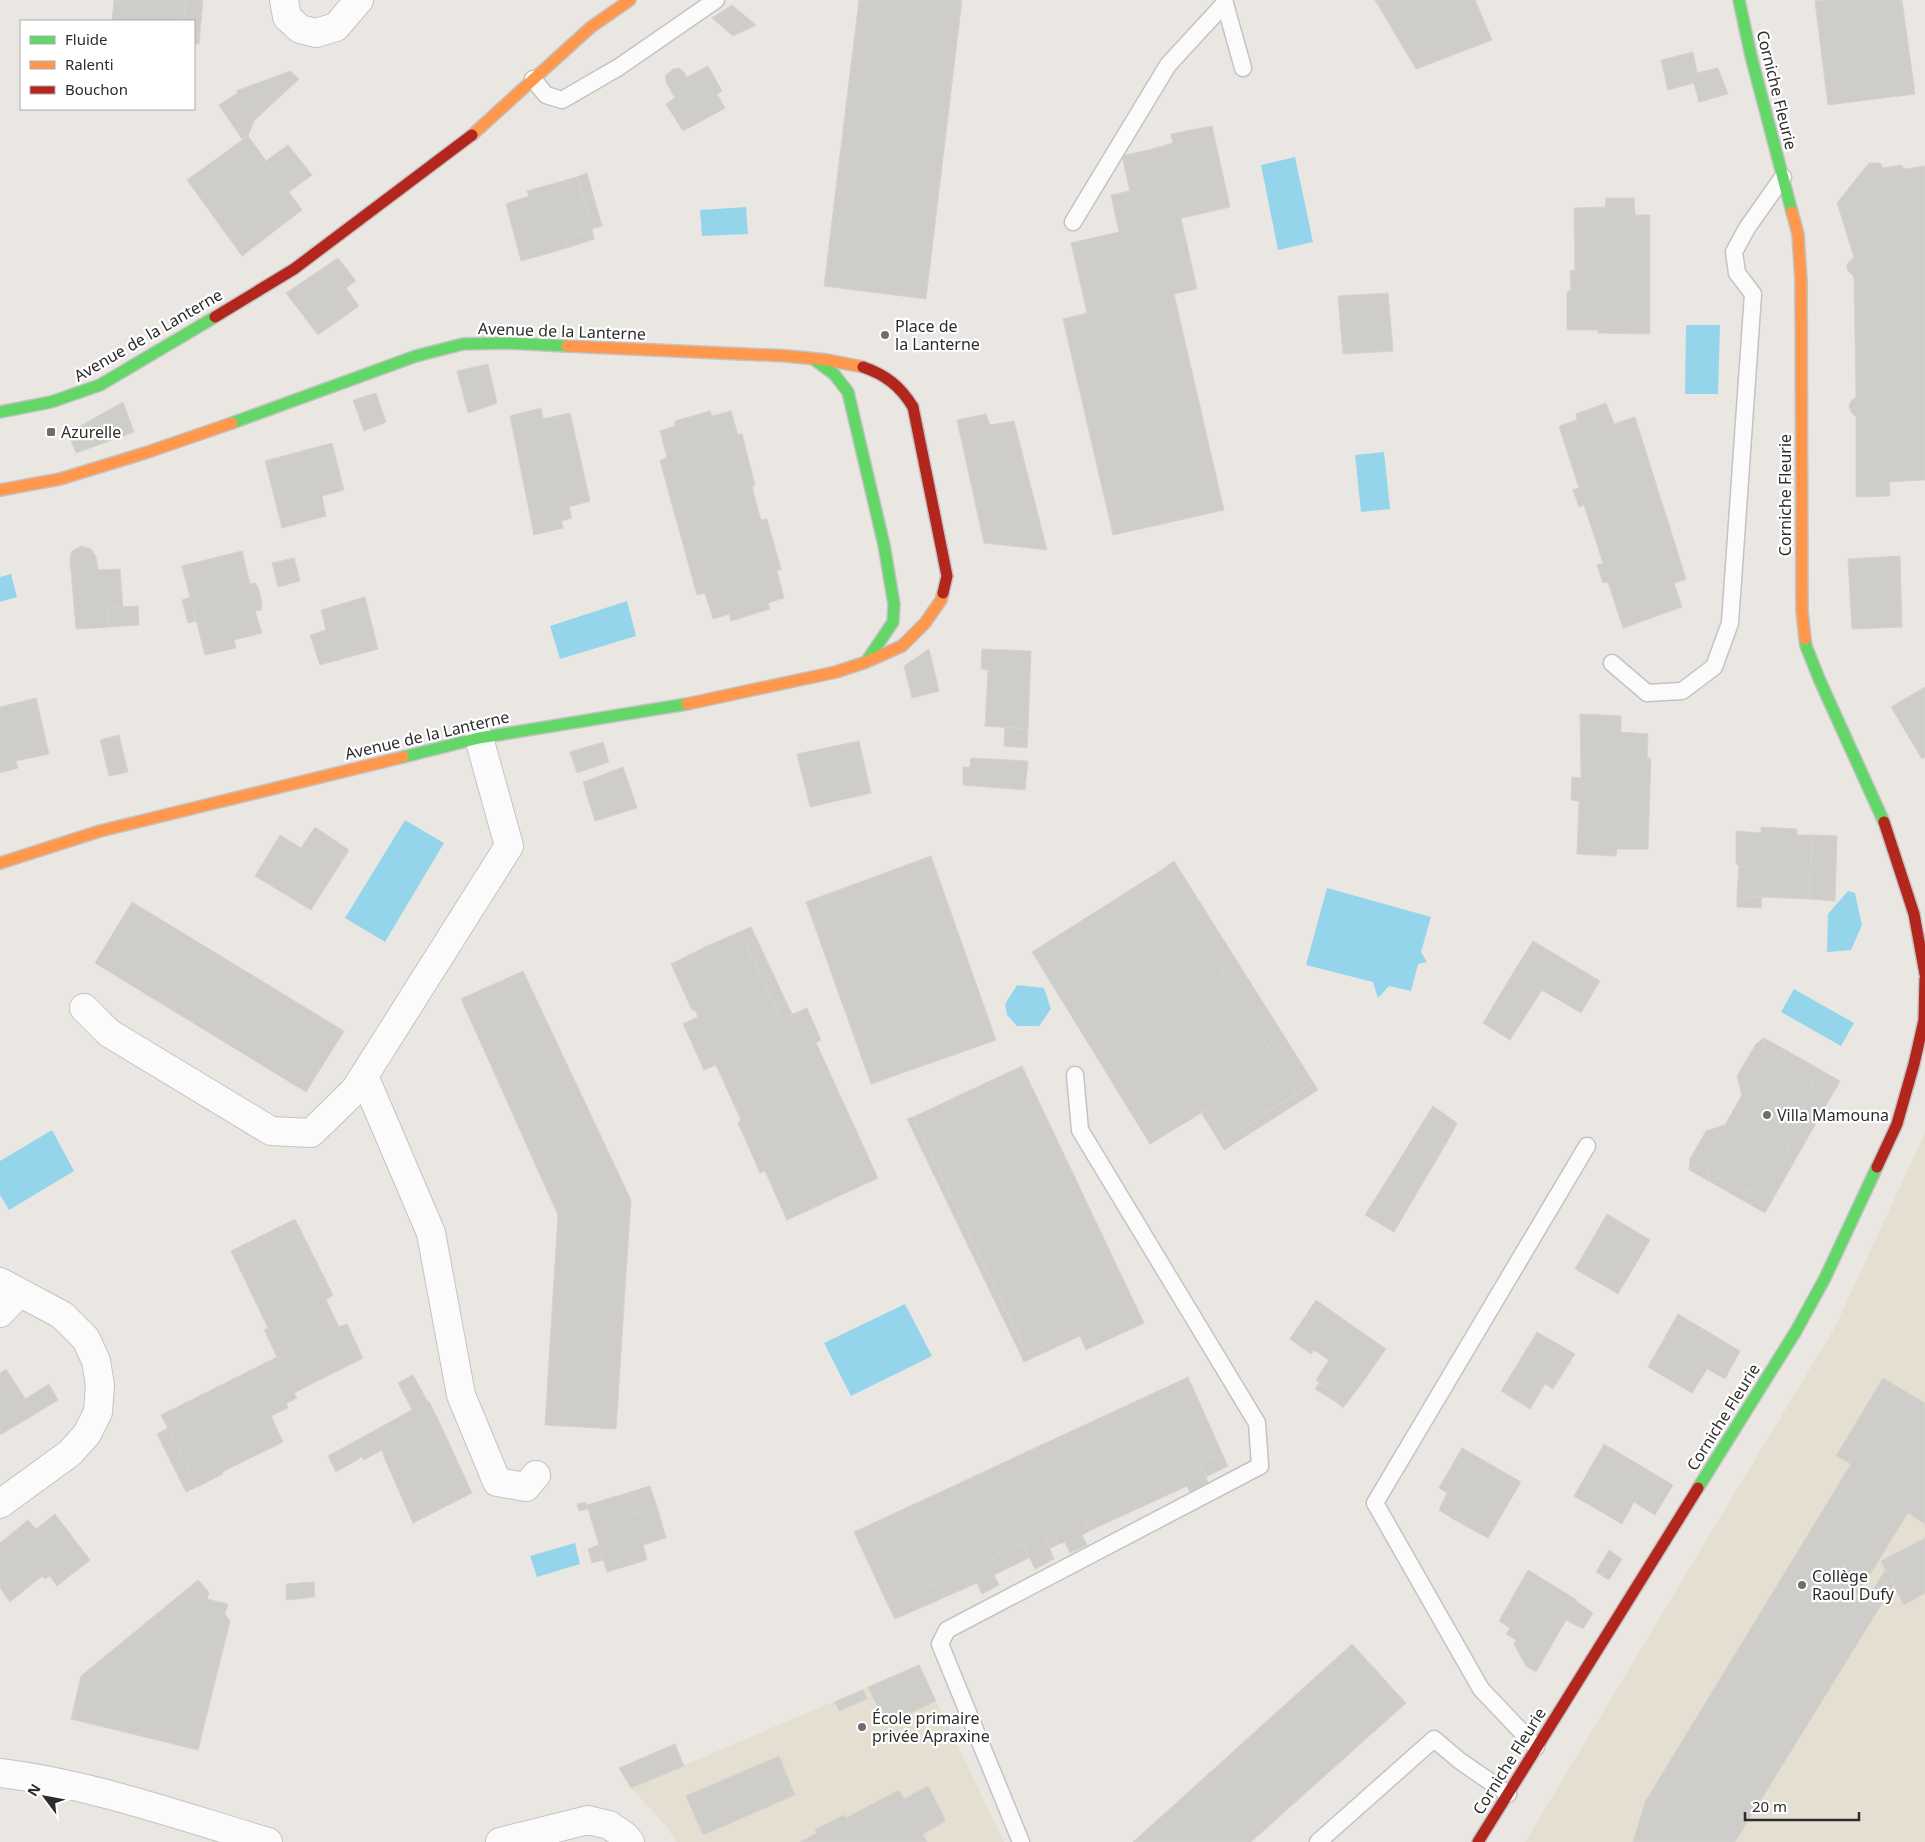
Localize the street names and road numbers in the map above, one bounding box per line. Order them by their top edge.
street label: Corniche Fleurie [1752,28,1802,152]
street label: Avenue de la Lanterne [70,283,226,387]
street label: Avenue de la Lanterne [478,317,646,345]
street label: Corniche Fleurie [1774,434,1796,556]
street label: Avenue de la Lanterne [343,705,511,765]
street label: Corniche Fleurie [1681,1359,1765,1475]
street label: Corniche Fleurie [1467,1703,1551,1819]

